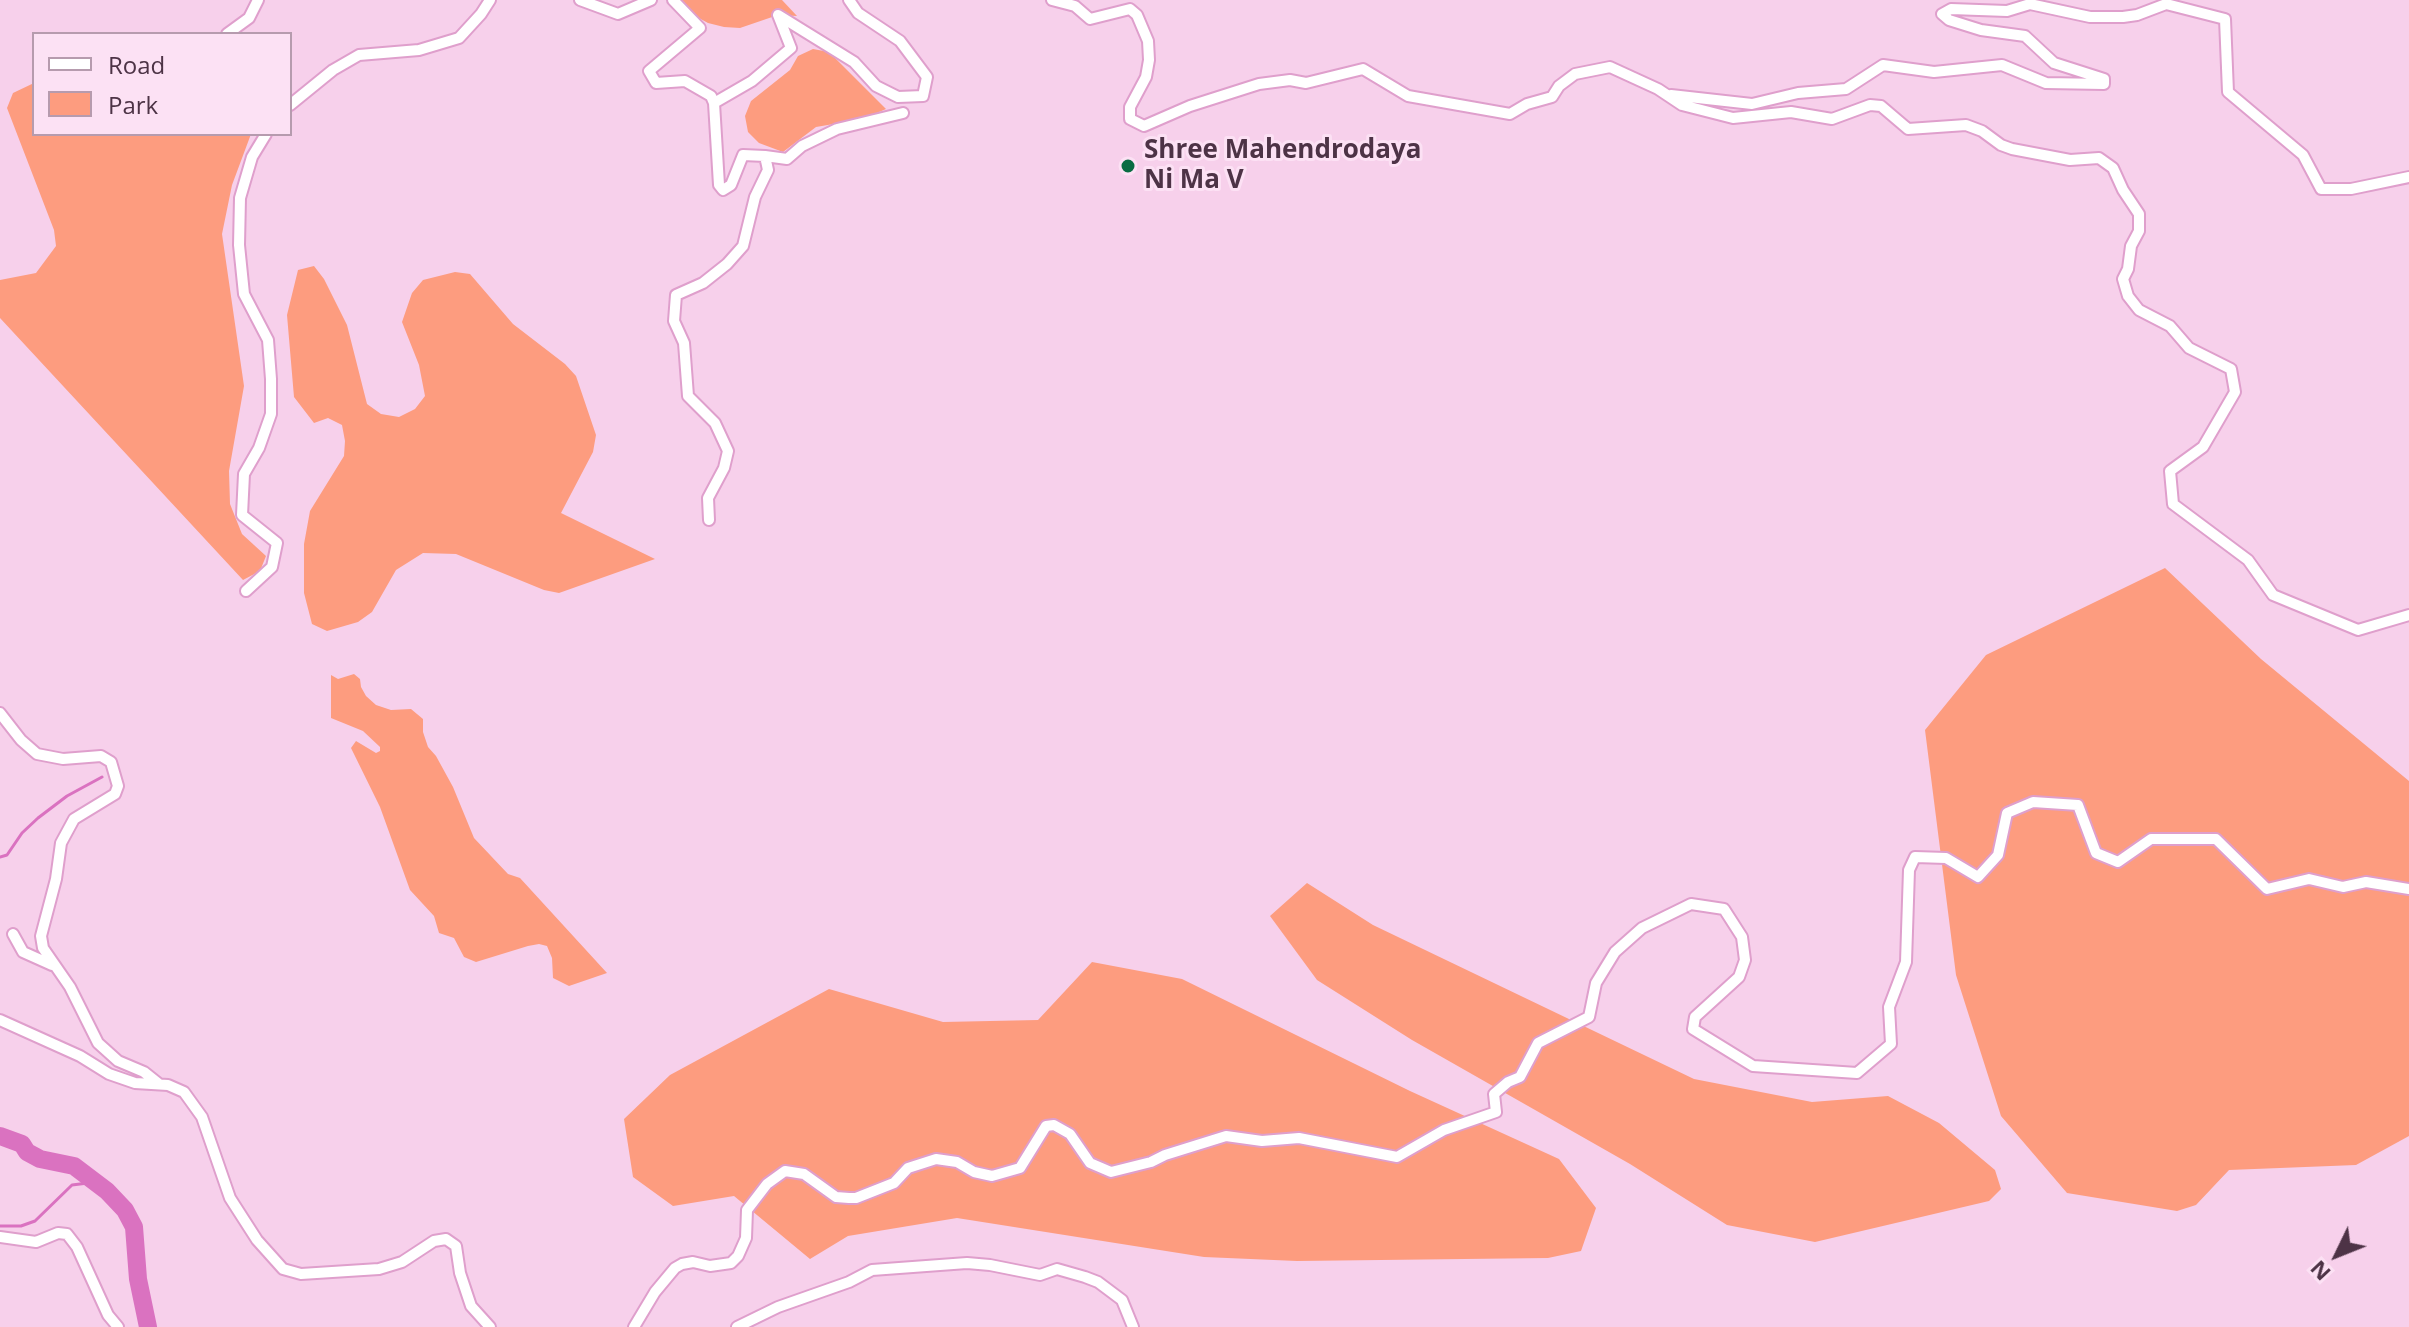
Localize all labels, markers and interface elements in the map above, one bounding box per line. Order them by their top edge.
legend [32,32,292,136]
text: Road [108,48,165,81]
text: Park [108,88,158,121]
place label: Shree Mahendrodaya Ni Ma V [1144,135,1421,196]
marker: Shree Mahendrodaya Ni Ma V [1119,157,1137,175]
north arrow [2297,1215,2377,1295]
text: N [2302,1255,2337,1288]

